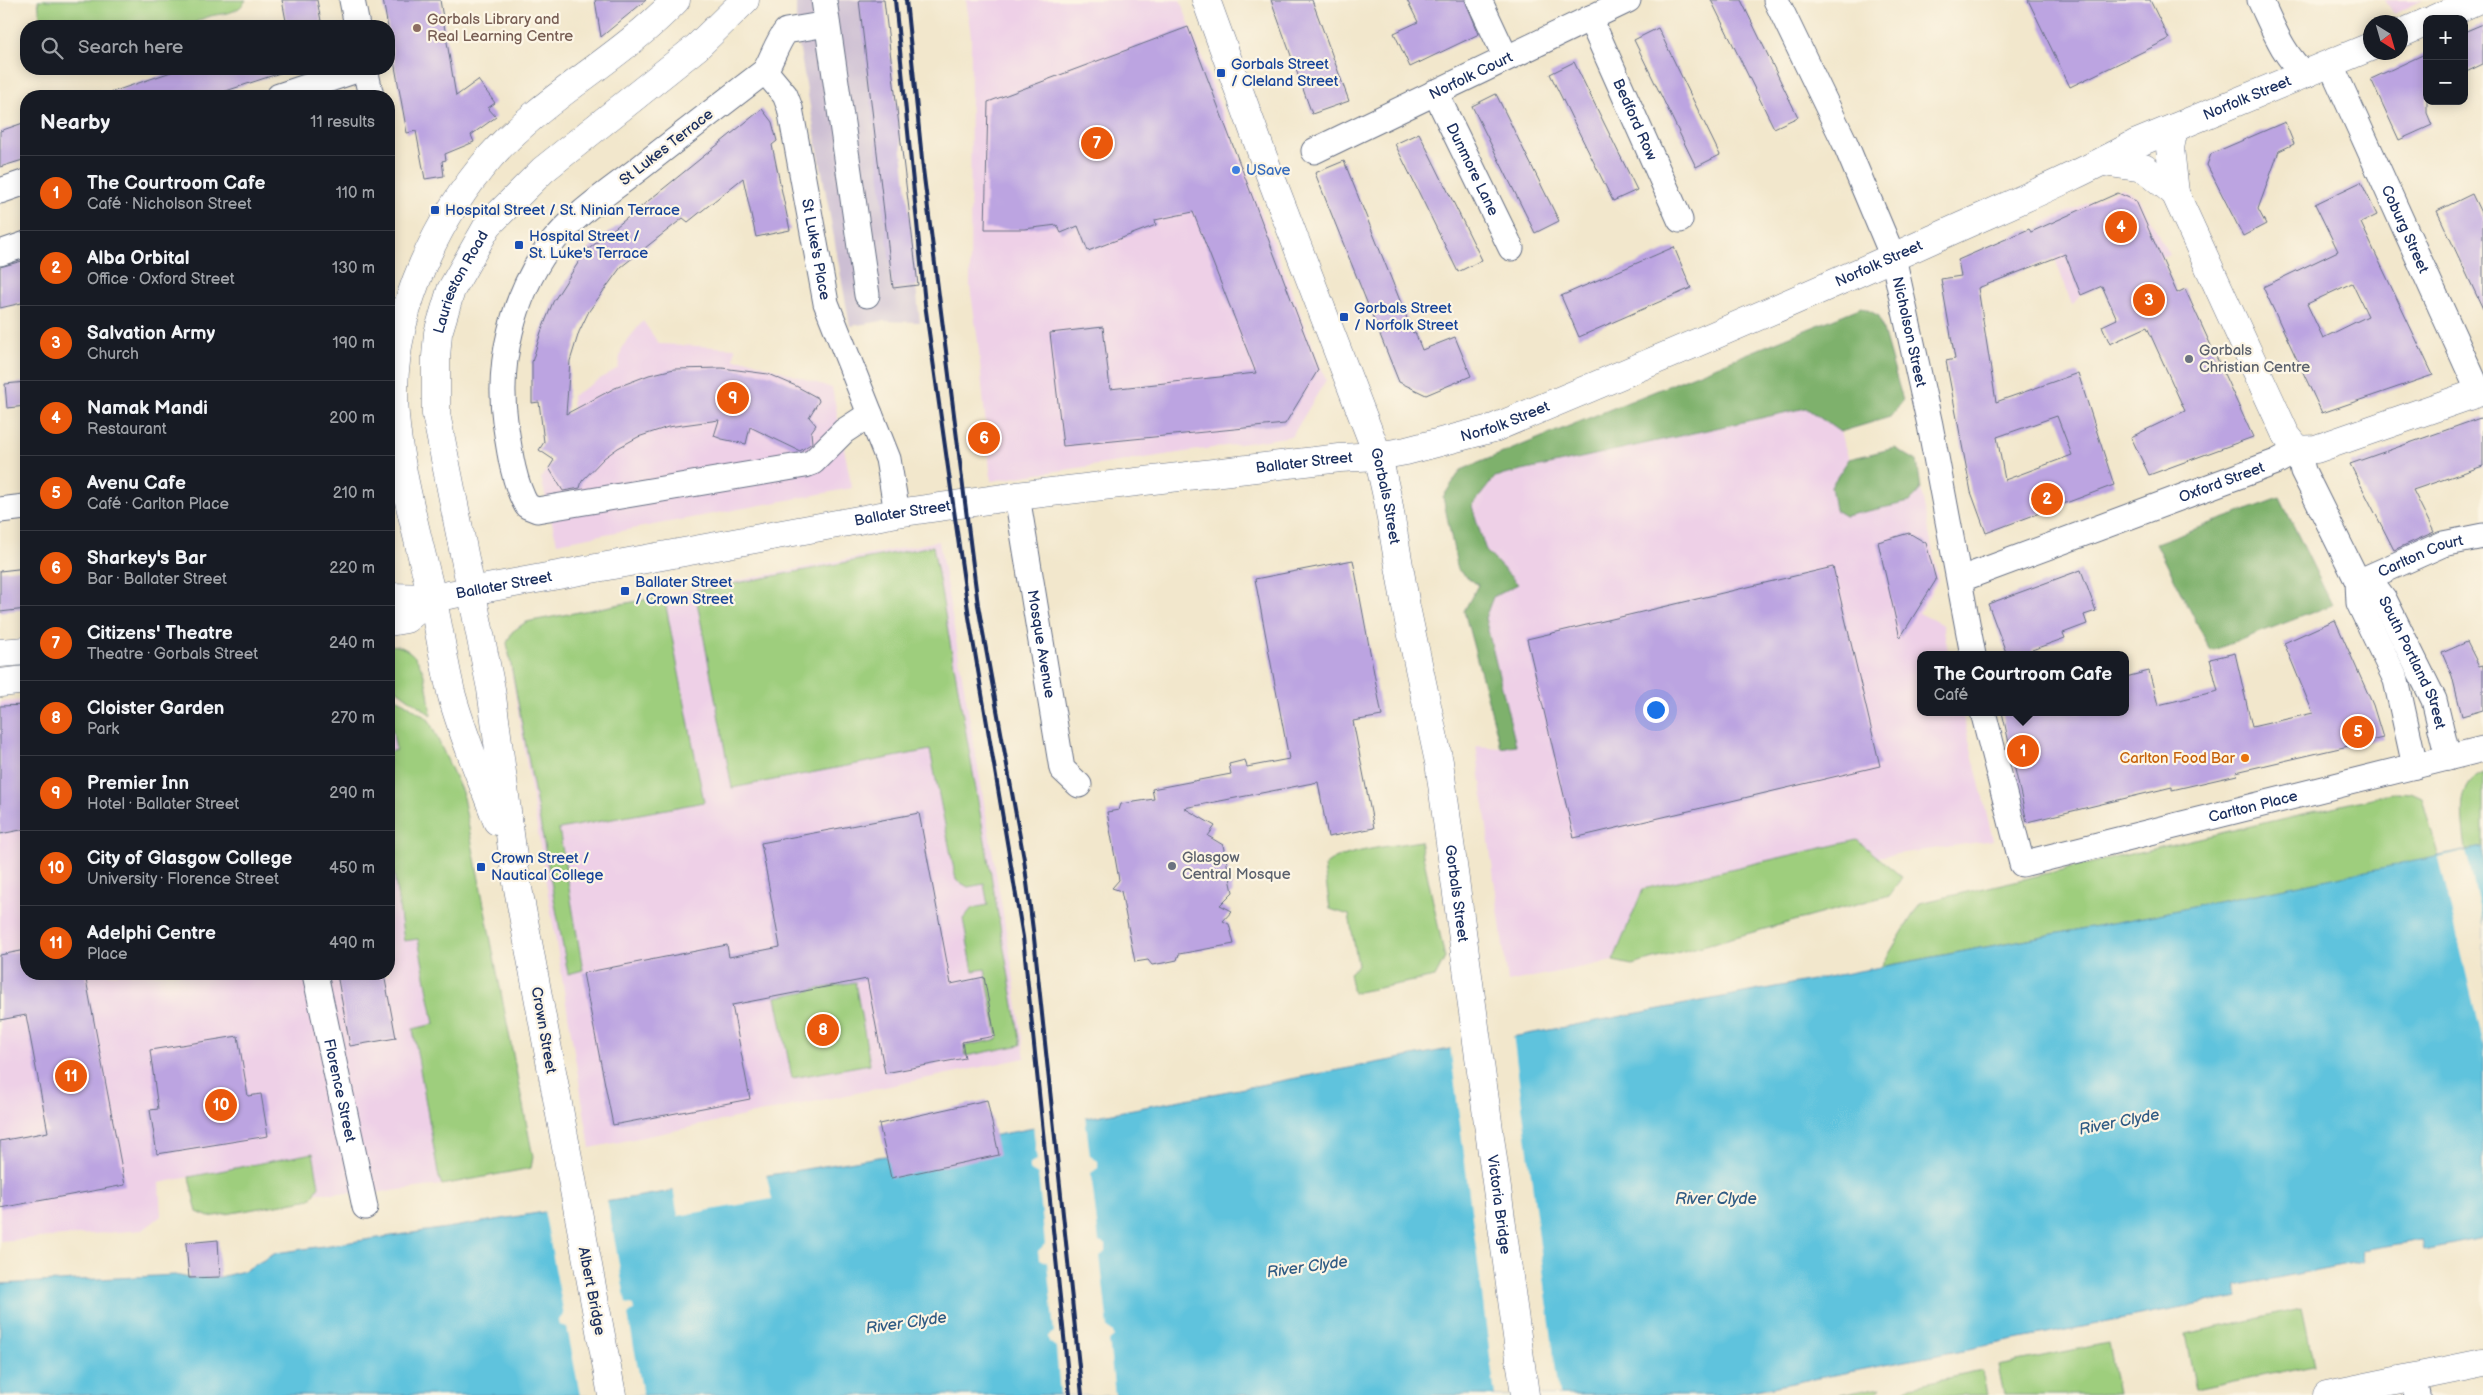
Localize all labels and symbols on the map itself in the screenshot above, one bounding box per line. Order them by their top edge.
place label: Gorbals Library and Real Learning Centre [427,10,573,46]
north arrow [2363,15,2408,60]
marker: Gorbals Library and Real Learning Centre [411,22,423,34]
street label: Norfolk Court [1426,48,1516,104]
place label: Gorbals Street / Cleland Street [1231,55,1339,91]
marker: Gorbals Street / Cleland Street [1215,67,1227,79]
street label: Norfolk Street [2200,71,2294,125]
street label: Bedford Row [1608,76,1661,163]
street label: St Lukes Terrace [616,105,717,190]
street label: Dunmore Lane [1442,120,1503,219]
pin: 7 [1081,124,1113,162]
place label: USave [1246,161,1291,180]
marker: USave [1230,164,1242,176]
street label: Coburg Street [2377,182,2433,277]
street label: St Luke's Place [797,197,834,302]
place label: Hospital Street / St. Ninian Terrace [445,201,680,220]
marker: Hospital Street / St. Ninian Terrace [429,204,441,216]
pin: 4 [2105,208,2137,246]
street label: Laurieston Road [429,227,493,336]
place label: Hospital Street / St. Luke's Terrace [529,227,648,263]
street label: Norfolk Street [1832,236,1926,292]
marker: Hospital Street / St. Luke's Terrace [513,239,525,251]
street label: Nicholson Street [1888,275,1930,389]
pin: 3 [2133,281,2165,319]
place label: Gorbals Street / Norfolk Street [1354,299,1459,335]
marker: Gorbals Street / Norfolk Street [1338,311,1350,323]
place label: Gorbals Christian Centre [2199,341,2310,377]
marker: Gorbals Christian Centre [2183,353,2195,365]
pin: 9 [717,379,749,417]
street label: Norfolk Street [1458,397,1553,446]
pin: 6 [968,419,1000,457]
street label: Gorbals Street [1366,445,1404,546]
street label: Ballater Street [1255,448,1353,478]
street label: Oxford Street [2176,458,2268,507]
pin: 2 [2031,480,2063,518]
street label: Ballater Street [853,496,952,531]
street label: Carlton Court [2375,531,2465,582]
street label: Ballater Street [454,567,554,603]
place label: Ballater Street / Crown Street [635,573,734,609]
marker: Ballater Street / Crown Street [619,585,631,597]
street label: Mosque Avenue [1023,589,1059,700]
street label: South Portland Street [2374,593,2450,731]
your location [1643,697,1669,723]
pin: 5 [2342,713,2374,751]
pin: 1 [2007,732,2039,770]
place label: Carlton Food Bar [2120,749,2236,768]
marker: Carlton Food Bar [2239,752,2251,764]
street label: Carlton Place [2207,787,2300,827]
street label: Gorbals Street [1440,844,1472,944]
place label: Glasgow Central Mosque [1182,848,1291,884]
place label: Crown Street / Nautical College [491,849,603,885]
marker: Glasgow Central Mosque [1166,860,1178,872]
marker: Crown Street / Nautical College [475,861,487,873]
street label: Crown Street [527,985,561,1075]
pin: 8 [807,1011,839,1049]
street label: Florence Street [319,1037,360,1144]
pin: 11 [55,1057,87,1095]
pin: 10 [205,1086,237,1124]
water label: River Clyde [2077,1105,2161,1140]
street label: Victoria Bridge [1482,1154,1515,1256]
water label: River Clyde [1675,1190,1757,1209]
street label: Albert Bridge [574,1245,609,1337]
water label: River Clyde [1265,1252,1349,1283]
water label: River Clyde [864,1308,948,1339]

